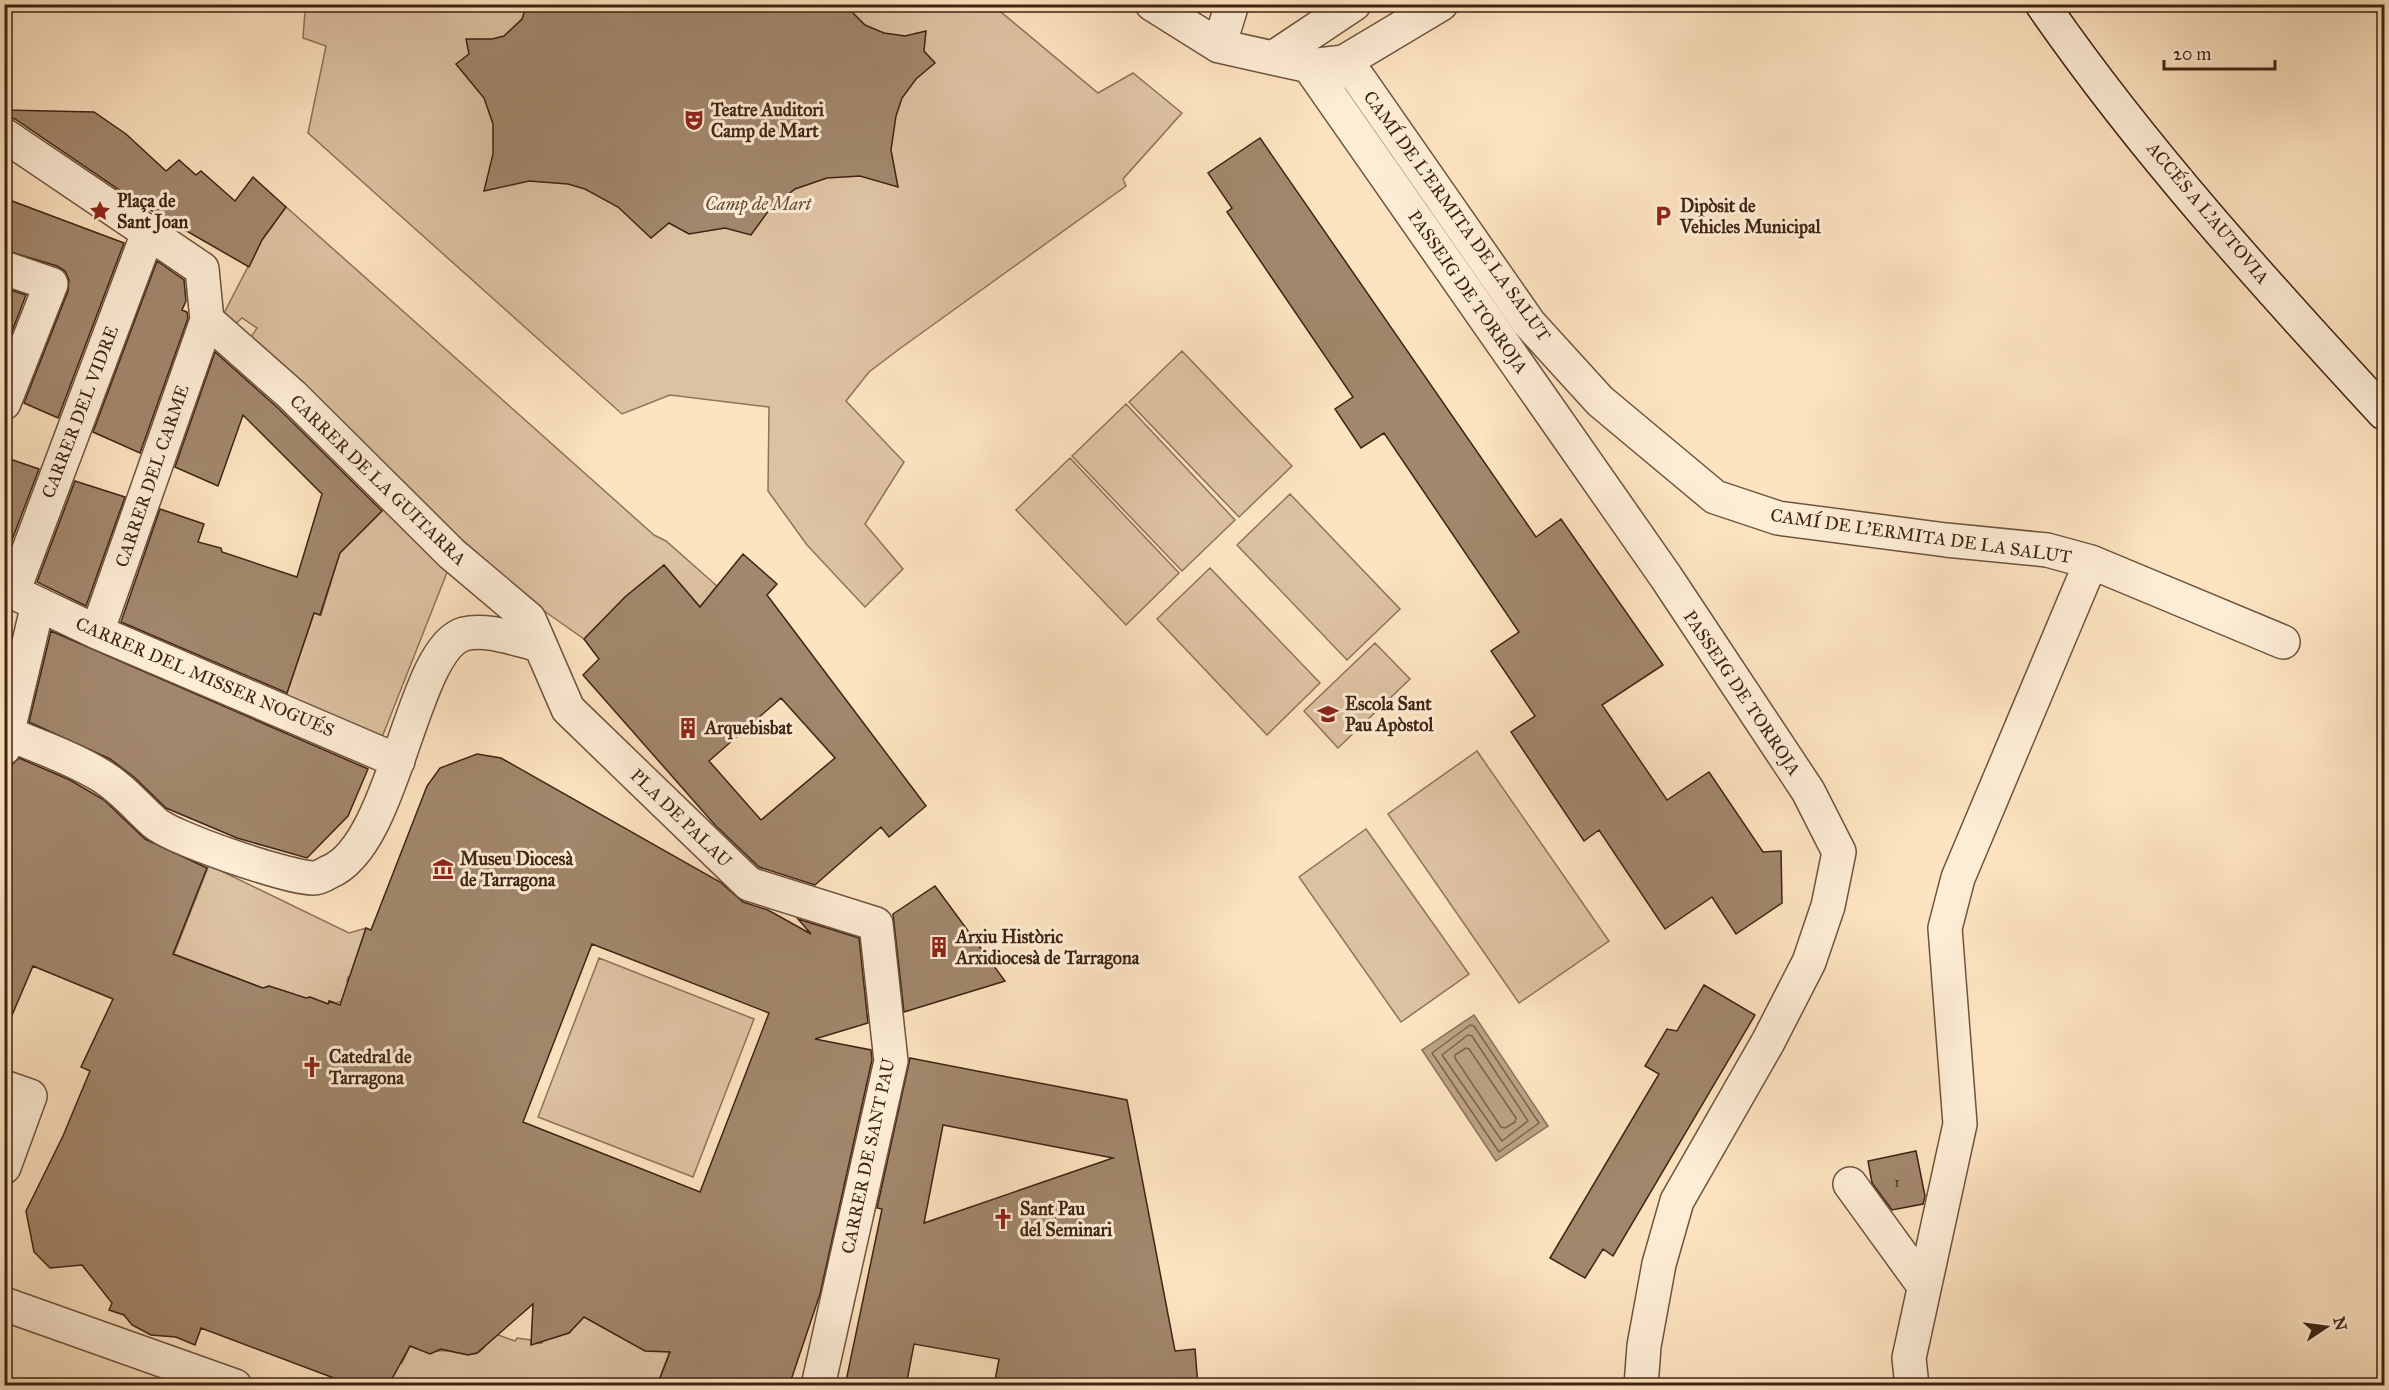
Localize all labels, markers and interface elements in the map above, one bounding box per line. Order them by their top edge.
scale bar [2164,33,2275,71]
text: 20 m [2173,43,2211,65]
street label: CAMÍ DE L'ERMITA DE LA SALUT [1359,85,1557,345]
place label: Teatre Auditori Camp de Mart [710,99,825,143]
theatre icon: Teatre Auditori Camp de Mart [682,108,706,132]
street label: ACCÉS A L'AUTOVIA [2142,136,2275,288]
place label: Plaça de Sant Joan [117,190,189,234]
park label: Camp de Mart [705,193,813,216]
place label: Dipòsit de Vehicles Municipal [1679,195,1822,239]
place icon: Plaça de Sant Joan [88,199,112,223]
parking icon: Dipòsit de Vehicles Municipal [1651,204,1675,228]
street label: PASSEIG DE TORROJA [1402,206,1533,378]
street label: CARRER DEL VIDRE [37,323,123,501]
street label: CARRER DEL CARME [110,382,194,570]
street label: CARRER DE LA GUITARRA [285,390,471,570]
street label: CAMÍ DE L'ERMITA DE LA SALUT [1769,502,2073,568]
street label: PASSEIG DE TORROJA [1678,606,1805,780]
street label: CARRER DEL MISSER NOGUÉS [72,611,339,742]
place label: Escola Sant Pau Apòstol [1345,693,1434,737]
school or university icon: Escola Sant Pau Apòstol [1316,702,1340,726]
building icon: Arquebisbat [676,716,700,740]
place label: Arquebisbat [704,717,793,740]
street label: PLA DE PALAU [626,764,737,872]
place label: Museu Diocesà de Tarragona [460,848,573,892]
museum icon: Museu Diocesà de Tarragona [431,857,455,881]
place label: Arxiu Històric Arxidiocesà de Tarragona [955,926,1140,970]
building icon: Arxiu Històric Arxidiocesà de Tarragona [927,935,951,959]
place label: Catedral de Tarragona [328,1046,412,1090]
church icon: Catedral de Tarragona [300,1055,324,1079]
street label: CARRER DE SANT PAU [837,1055,900,1256]
house number: 1 [1894,1173,1900,1191]
place label: Sant Pau del Seminari [1020,1198,1113,1241]
church icon: Sant Pau del Seminari [991,1207,1015,1231]
north arrow [2296,1297,2356,1357]
text: N [2329,1315,2351,1333]

